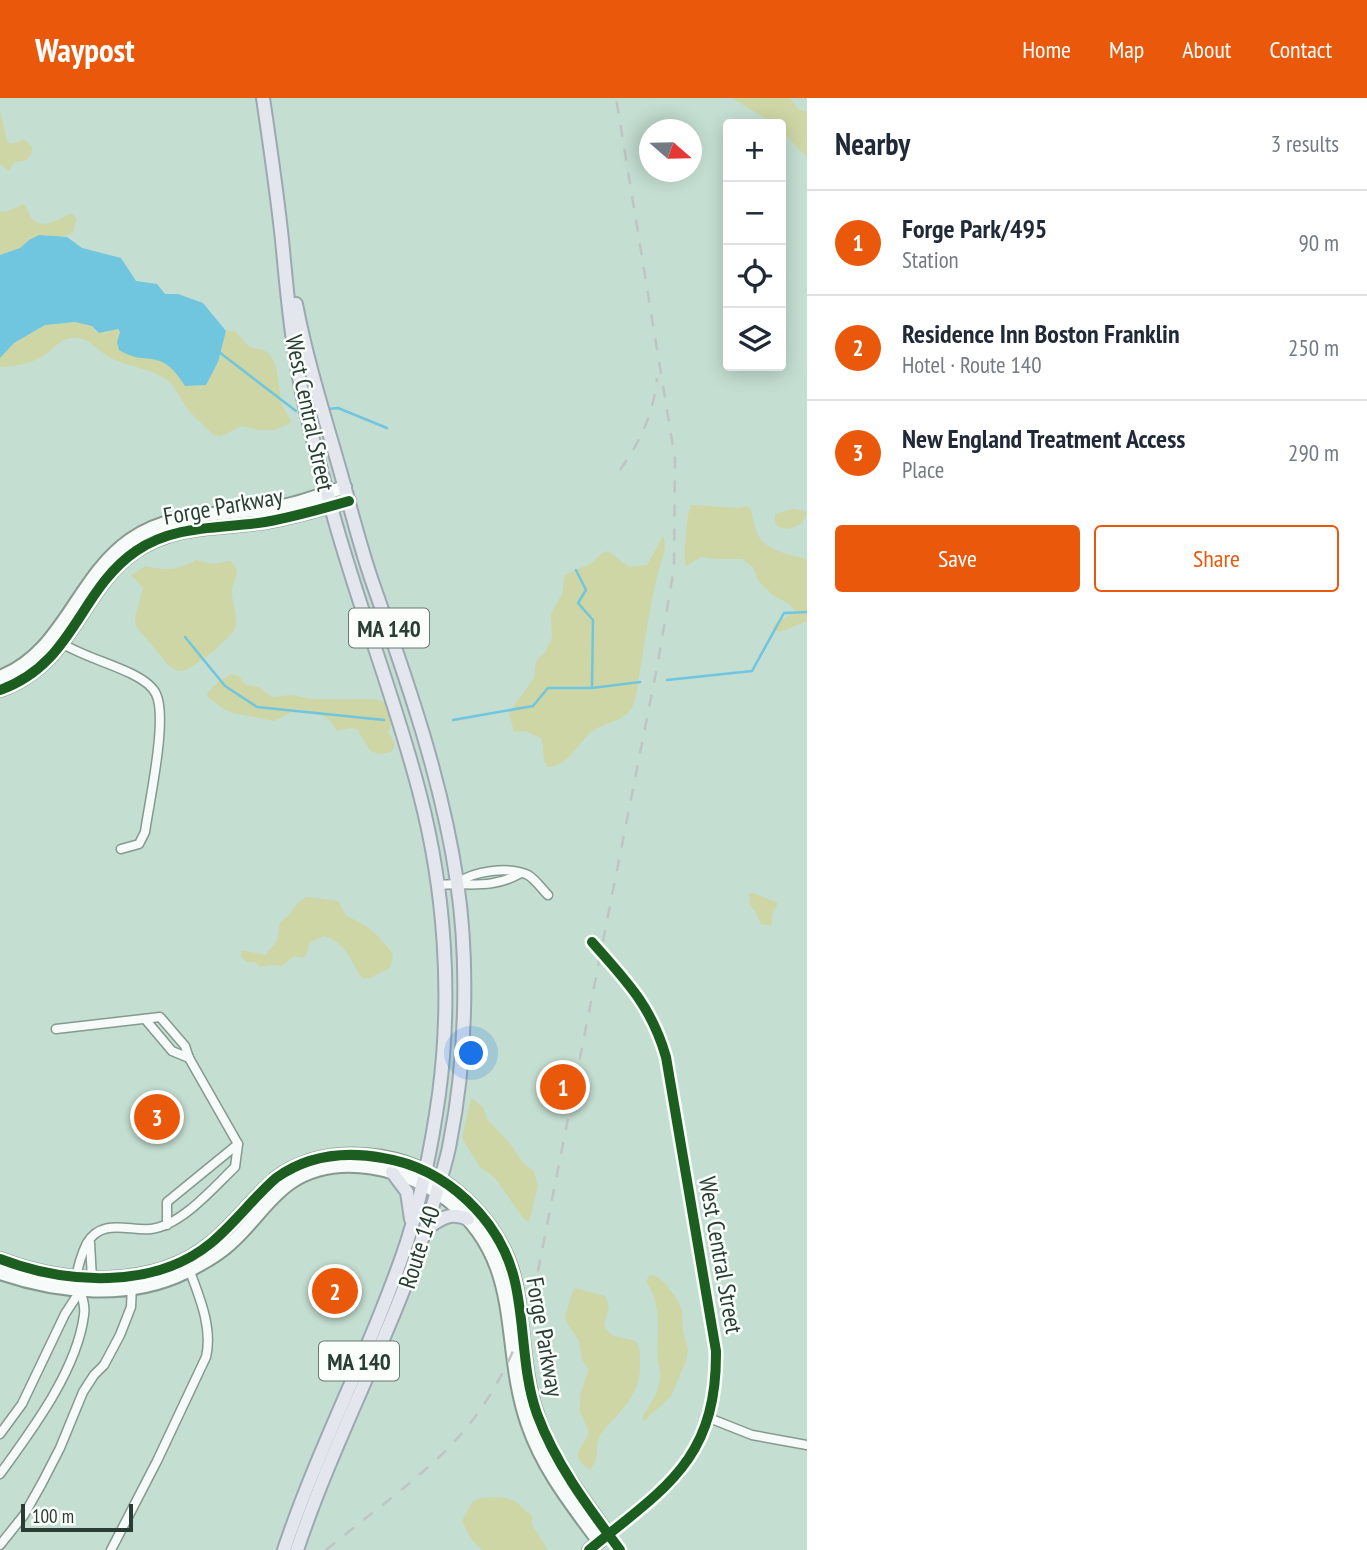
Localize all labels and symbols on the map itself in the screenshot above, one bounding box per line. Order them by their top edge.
north arrow [639,119,702,182]
street label: West Central Street [278,332,342,494]
street label: Forge Parkway [161,480,285,532]
road number: MA 140 [349,608,429,648]
your location [454,1036,488,1070]
pin: 1 [540,1061,586,1113]
pin: 3 [134,1091,180,1143]
street label: West Central Street [692,1174,750,1336]
street label: Route 140 [391,1202,447,1292]
pin: 2 [312,1265,358,1317]
street label: Forge Parkway [519,1275,571,1399]
road number: MA 140 [319,1342,399,1380]
scale bar [21,1501,133,1533]

